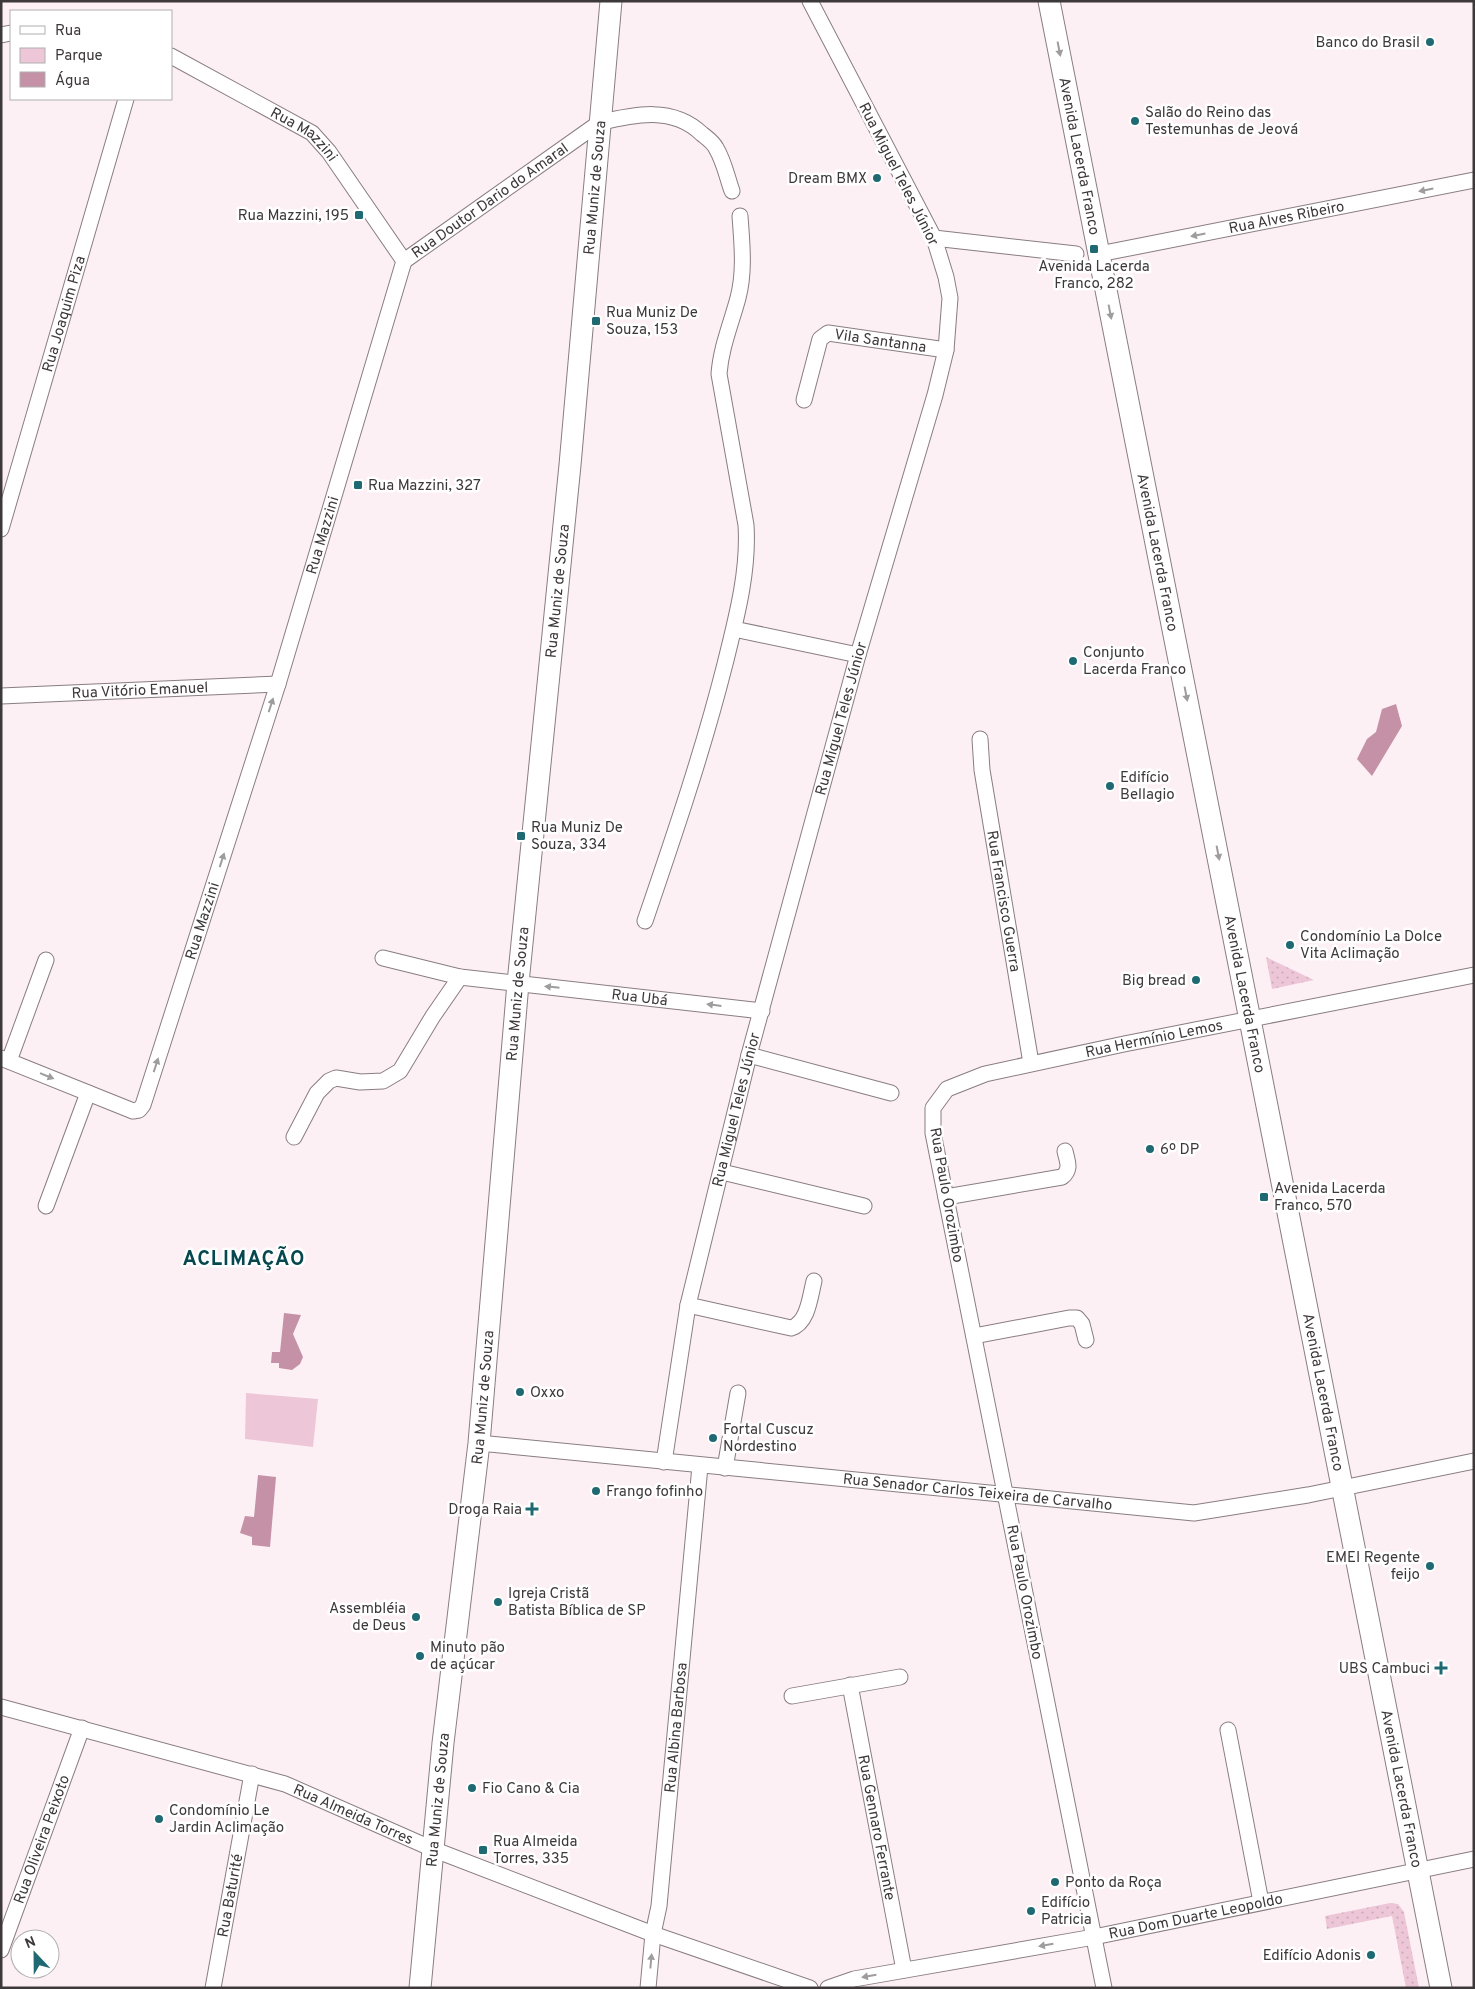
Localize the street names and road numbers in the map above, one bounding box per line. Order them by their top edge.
street label: Avenida Lacerda Franco [1053,76,1103,237]
street label: Rua Miguel Teles Júnior [853,100,942,250]
street label: Rua Mazzini [266,104,341,166]
street label: Rua Muniz de Souza [581,120,611,256]
street label: Rua Doutor Dario do Amaral [409,140,573,264]
street label: Rua Alves Ribeiro [1227,198,1346,239]
street label: Rua Joaquim Piza [39,254,91,375]
street label: Vila Santanna [833,326,928,358]
street label: Avenida Lacerda Franco [1131,472,1181,633]
street label: Rua Mazzini [303,494,344,577]
street label: Rua Muniz de Souza [543,523,575,659]
street label: Rua Miguel Teles Júnior [812,640,872,798]
street label: Rua Vitório Emanuel [71,679,209,704]
street label: Rua Francisco Guerra [981,829,1024,974]
street label: Rua Mazzini [182,880,225,963]
street label: Avenida Lacerda Franco [1219,913,1268,1075]
street label: Rua Muniz de Souza [503,926,535,1062]
street label: Rua Ubá [610,986,669,1011]
street label: Rua Hermínio Lemos [1084,1017,1225,1063]
street label: Rua Miguel Teles Júnior [709,1031,766,1189]
street label: Rua Paulo Orozimbo [924,1126,967,1264]
street label: Avenida Lacerda Franco [1297,1312,1347,1473]
street label: Rua Muniz de Souza [468,1330,500,1466]
street label: Rua Senador Carlos Teixeira de Carvalho [842,1471,1113,1516]
street label: Rua Paulo Orozimbo [1001,1523,1046,1661]
street label: Rua Albina Barbosa [662,1662,693,1794]
street label: Avenida Lacerda Franco [1375,1708,1425,1870]
street label: Rua Muniz de Souza [423,1732,455,1868]
street label: Rua Gennaro Ferrante [852,1753,899,1902]
street label: Rua Oliveira Peixoto [11,1773,75,1907]
street label: Rua Almeida Torres [290,1781,416,1850]
street label: Rua Baturité [214,1853,248,1939]
street label: Rua Dom Duarte Leopoldo [1107,1890,1285,1945]

